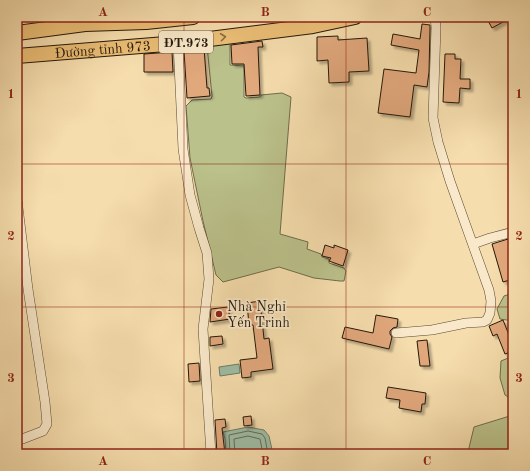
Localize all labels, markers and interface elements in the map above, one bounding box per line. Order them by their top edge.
text: A [98,6,108,19]
text: B [260,6,270,19]
text: C [423,6,431,19]
road number: ĐT.973 [159,31,213,53]
one-way arrow [220,33,226,42]
street label: Đường tỉnh 973 [54,39,151,61]
text: 1 [7,88,15,101]
text: 1 [515,88,523,101]
text: 2 [7,230,15,243]
text: 2 [515,230,523,243]
place label: Nhà Nghỉ Yến Trinh [227,300,290,330]
marker: Nhà Nghỉ Yến Trinh [214,309,224,319]
text: 3 [7,372,15,385]
text: 3 [515,372,523,385]
text: A [98,455,108,468]
text: B [260,455,270,468]
text: C [423,455,431,468]

